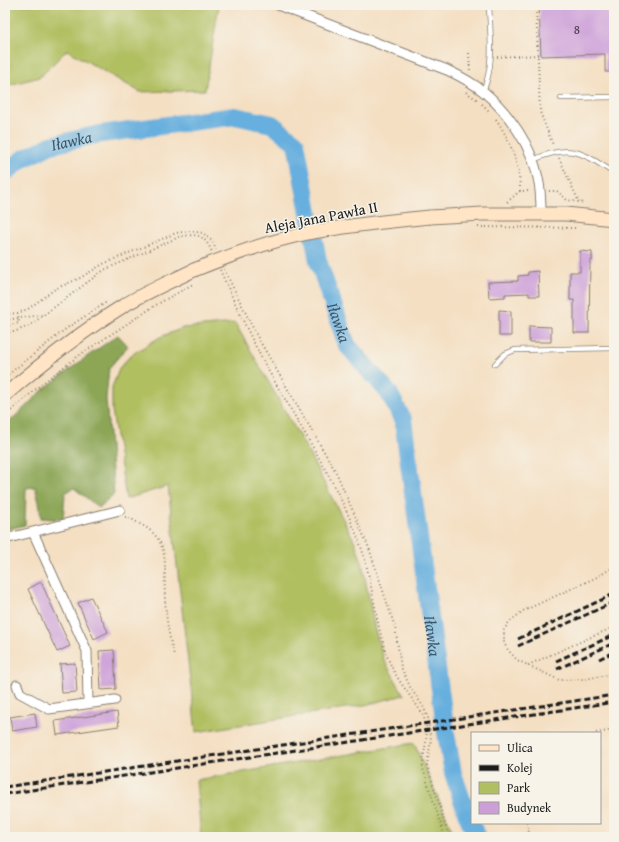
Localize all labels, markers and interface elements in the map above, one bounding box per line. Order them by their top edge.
house number: 8 [574,20,580,39]
water label: Iławka [49,124,95,157]
street label: Aleja Jana Pawła II [263,196,379,238]
water label: Iławka [321,299,357,346]
water label: Iławka [418,614,447,658]
legend [471,732,601,824]
text: Ulica [507,739,533,756]
text: Kolej [507,759,532,776]
text: Park [507,779,531,796]
text: Budynek [507,799,552,816]

